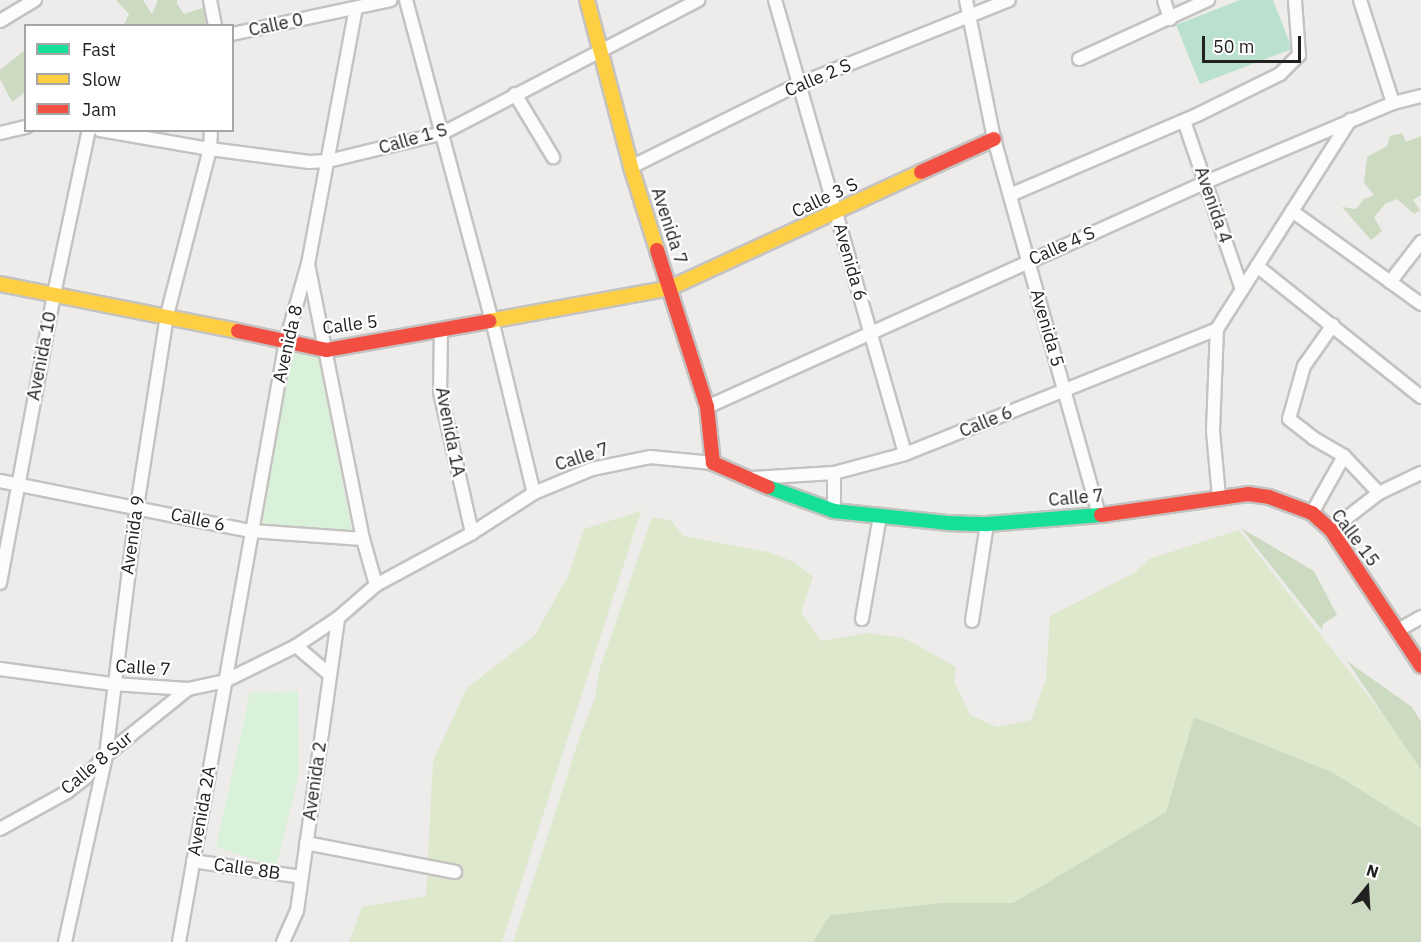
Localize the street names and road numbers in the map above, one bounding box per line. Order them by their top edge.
street label: Calle 0 [247,9,305,41]
street label: Calle 2 S [782,54,854,102]
street label: Calle 1 S [376,119,450,159]
street label: Avenida 4 [1190,164,1236,246]
street label: Calle 3 S [789,173,861,223]
street label: Avenida 7 [646,185,692,267]
street label: Avenida 6 [829,221,871,303]
street label: Calle 4 S [1026,222,1098,270]
street label: Avenida 5 [1026,287,1068,369]
street label: Avenida 8 [269,303,307,385]
street label: Avenida 10 [23,310,61,402]
street label: Calle 5 [321,311,379,339]
street label: Avenida 1A [431,385,469,479]
street label: Calle 6 [956,402,1016,442]
street label: Calle 7 [552,438,612,476]
street label: Calle 7 [1047,485,1105,511]
street label: Avenida 9 [117,494,149,576]
street label: Calle 6 [169,504,227,536]
street label: Calle 15 [1326,505,1384,571]
street label: Calle 7 [115,655,171,681]
street label: Calle 8 Sur [57,727,137,799]
street label: Avenida 2 [299,740,331,822]
street label: Avenida 2A [183,764,221,858]
street label: Calle 8B [212,854,282,884]

